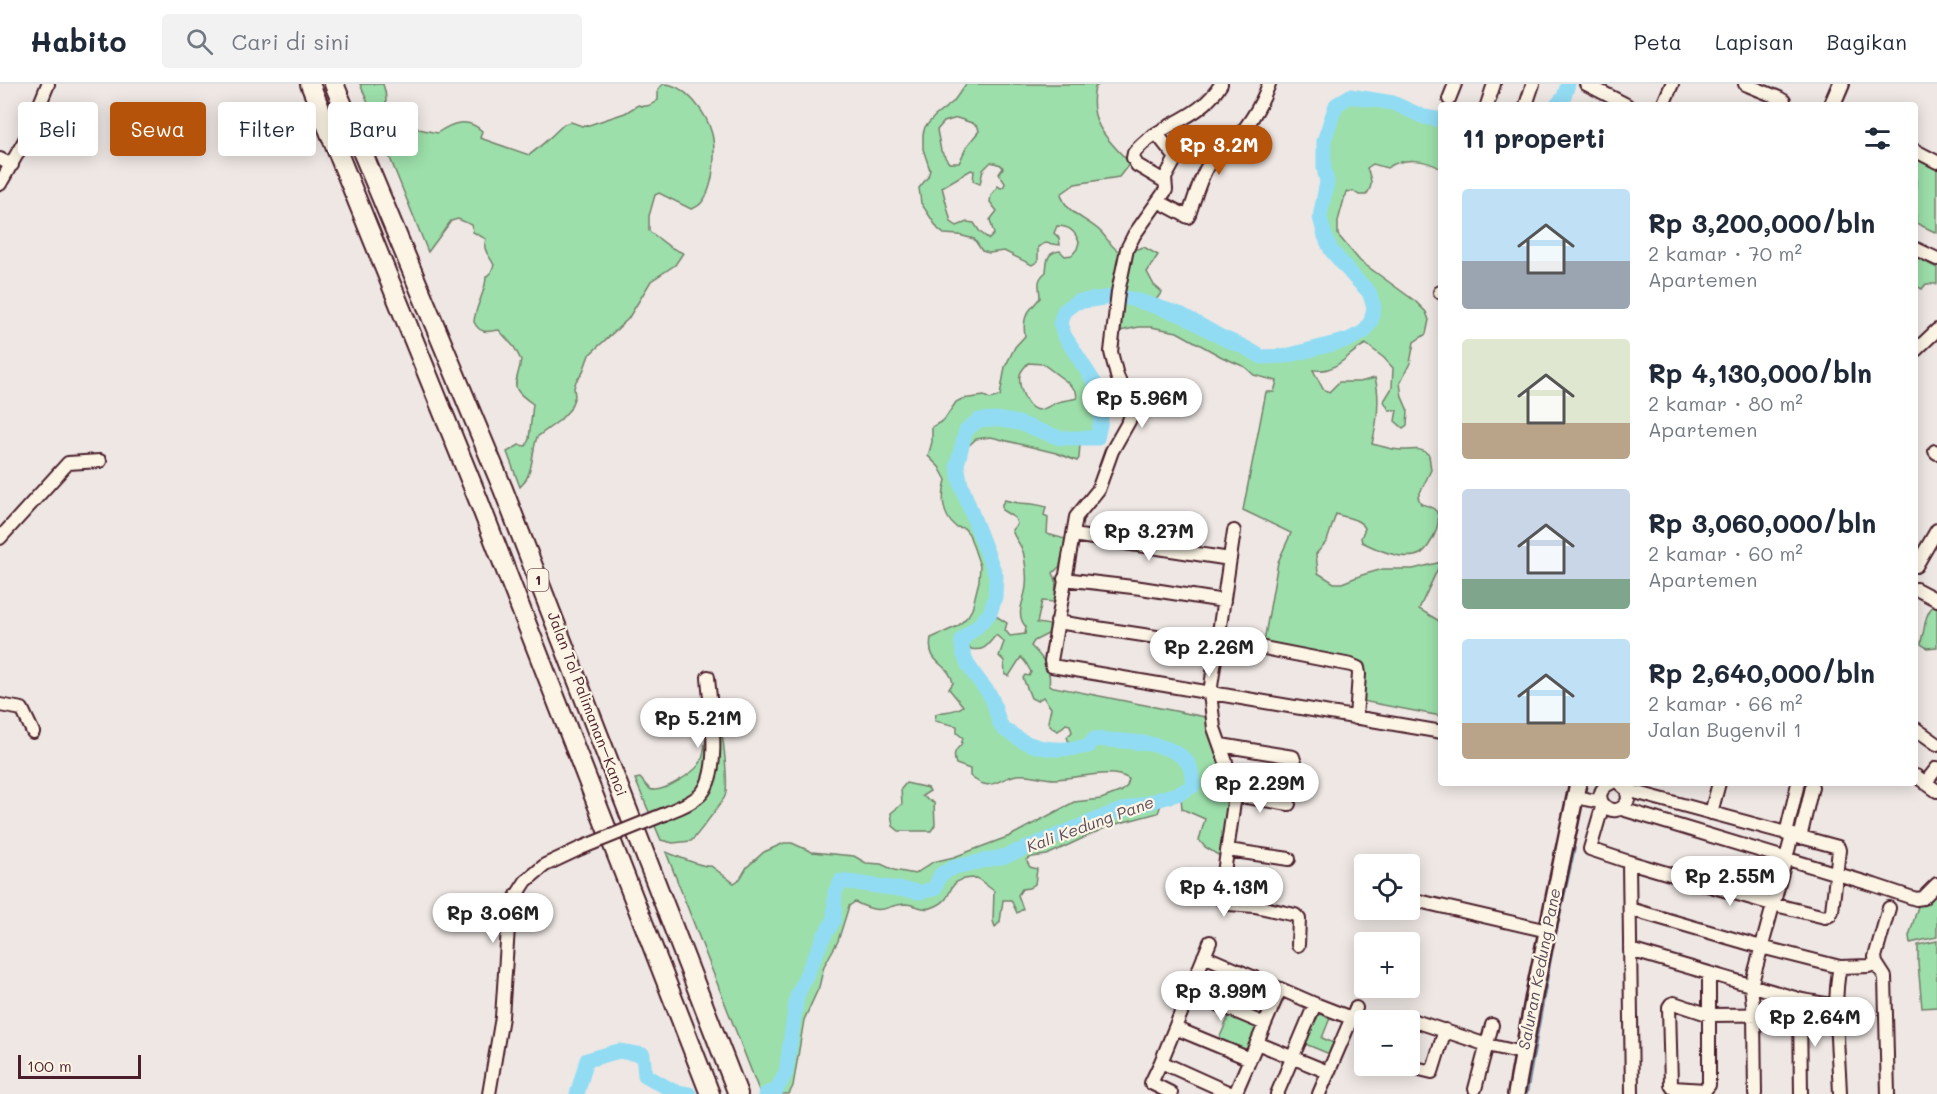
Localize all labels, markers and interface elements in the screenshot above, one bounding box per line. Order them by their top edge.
search box [162,14,582,68]
text: Habito [30,23,126,59]
icon: search [183,25,216,58]
text: Cari di sini [231,27,350,56]
text: Peta [1634,28,1682,55]
text: Lapisan [1715,28,1793,55]
text: Bagikan [1826,28,1907,55]
chip: Beli [18,102,98,156]
chip: Sewa [110,102,206,156]
chip: Filter [218,102,316,156]
chip: Baru [328,102,418,156]
text: 11 properti [1462,121,1606,155]
icon: filters [1861,122,1894,155]
pin: Rp 3.2M [1164,125,1274,176]
text: Rp 3.2M [1179,131,1259,157]
text: Rp 3,200,000/bln [1648,206,1875,240]
icon: home [1510,213,1582,285]
text: 2 kamar · 70 m² [1648,240,1802,266]
text: Apartemen [1648,266,1757,292]
text: Rp 4,130,000/bln [1648,356,1872,390]
icon: home [1510,363,1582,435]
pin: Rp 5.96M [1080,378,1204,429]
text: Rp 5.96M [1096,384,1188,410]
text: 2 kamar · 80 m² [1648,390,1803,416]
text: Apartemen [1648,416,1757,442]
text: Rp 3,060,000/bln [1648,506,1876,540]
pin: Rp 3.27M [1087,511,1211,562]
icon: home [1510,513,1582,585]
text: Rp 3.27M [1104,517,1194,543]
text: 2 kamar · 60 m² [1648,540,1803,566]
text: Apartemen [1648,566,1757,592]
road number: 1 [528,569,548,591]
street label: Jalan Tol Palimanan–Kanci [543,608,632,799]
pin: Rp 2.26M [1147,627,1271,678]
text: Rp 2.26M [1164,633,1254,659]
text: Rp 2,640,000/bln [1648,656,1875,690]
icon: home [1510,663,1582,735]
text: 2 kamar · 66 m² [1648,690,1803,716]
pin: Rp 5.21M [636,698,760,749]
text: Rp 5.21M [654,704,742,730]
text: Jalan Bugenvil 1 [1648,716,1802,742]
pin: Rp 2.29M [1198,763,1322,814]
text: Rp 2.29M [1215,769,1305,795]
water label: Kali Kedung Pane [1023,791,1156,856]
map controls [1354,854,1420,1076]
button: locate [1354,854,1420,920]
pin: Rp 2.55M [1668,856,1792,907]
text: Rp 2.55M [1685,862,1775,888]
pin: Rp 4.13M [1162,867,1286,918]
text: Rp 4.13M [1179,873,1269,899]
water label: Saluran Kedung Pane [1513,886,1564,1051]
pin: Rp 3.06M [431,893,555,944]
text: Rp 3.06M [447,899,539,925]
button: + [1354,932,1420,998]
pin: Rp 3.99M [1159,971,1283,1022]
text: Rp 3.99M [1175,977,1267,1003]
pin: Rp 2.64M [1753,997,1877,1048]
text: Rp 2.64M [1769,1003,1861,1029]
button: − [1354,1010,1420,1076]
scale bar [18,1052,141,1080]
text: 100 m [27,1055,72,1076]

